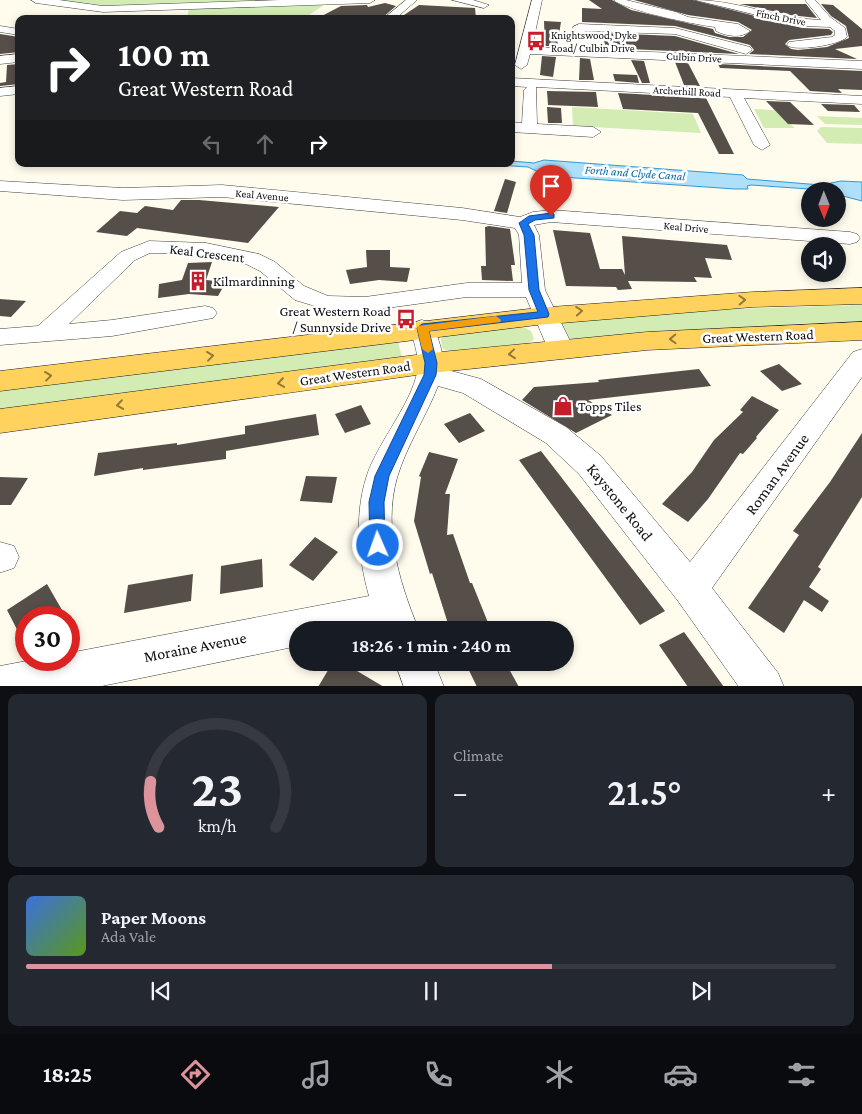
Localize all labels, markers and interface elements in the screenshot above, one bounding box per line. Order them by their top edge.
street label: Finch Drive [755,6,807,28]
place label: Knightswood, Dyke Road/ Culbin Drive [551,29,637,54]
bus stop icon: Knightswood, Dyke Road/ Culbin Drive [525,30,547,52]
icon: right [35,35,100,100]
text: 100 m [118,35,210,74]
street label: Culbin Drive [666,50,722,64]
text: Great Western Road [118,76,293,101]
street label: Archerhill Road [653,83,721,99]
icon: left [198,130,226,158]
icon: ahead [251,130,279,158]
icon: right [304,130,332,158]
water label: Forth and Clyde Canal [584,162,687,184]
pin [530,165,572,216]
icon: arrive [537,172,565,200]
north arrow [801,182,846,228]
map controls [801,182,846,282]
street label: Keal Avenue [235,187,289,203]
street label: Keal Drive [663,219,709,235]
button: sound [801,237,846,282]
street label: Keal Crescent [169,240,246,266]
building icon: Kilmardinning [187,270,209,292]
place label: Kilmardinning [213,273,295,289]
one-way arrow [738,295,746,306]
place label: Great Western Road / Sunnyside Drive [279,303,392,335]
one-way arrow [576,306,584,317]
bus stop icon: Great Western Road / Sunnyside Drive [395,308,417,330]
street label: Great Western Road [702,326,815,346]
one-way arrow [669,334,677,345]
one-way arrow [507,349,515,360]
one-way arrow [205,351,214,361]
street label: Great Western Road [299,357,412,389]
one-way arrow [45,371,53,382]
one-way arrow [277,378,285,388]
shop icon: Topps Tiles [552,395,574,417]
place label: Topps Tiles [578,398,641,414]
one-way arrow [116,400,124,410]
street label: Roman Avenue [742,430,812,518]
street label: Kaystone Road [583,460,657,545]
position arrow [351,518,403,570]
speed limit sign: 30 [15,606,80,671]
street label: Moraine Avenue [142,629,248,665]
text: 18:26 · 1 min · 240 m [352,635,511,656]
text: Climate [453,747,503,764]
text: 23 [192,759,243,817]
text: 21.5° [607,771,682,813]
text: − [453,777,468,808]
text: + [821,777,836,808]
text: km/h [198,816,237,836]
text: Paper Moons [101,907,206,928]
text: Ada Vale [101,928,156,945]
icon: previous [147,977,175,1005]
icon: pause [417,977,445,1005]
icon: next [687,977,715,1005]
icon: directions [178,1057,213,1092]
icon: music [299,1057,334,1092]
icon: phone [421,1057,456,1092]
icon: climate [542,1057,577,1092]
icon: car [663,1057,698,1092]
icon: filters [784,1057,819,1092]
text: 18:25 [43,1062,92,1087]

